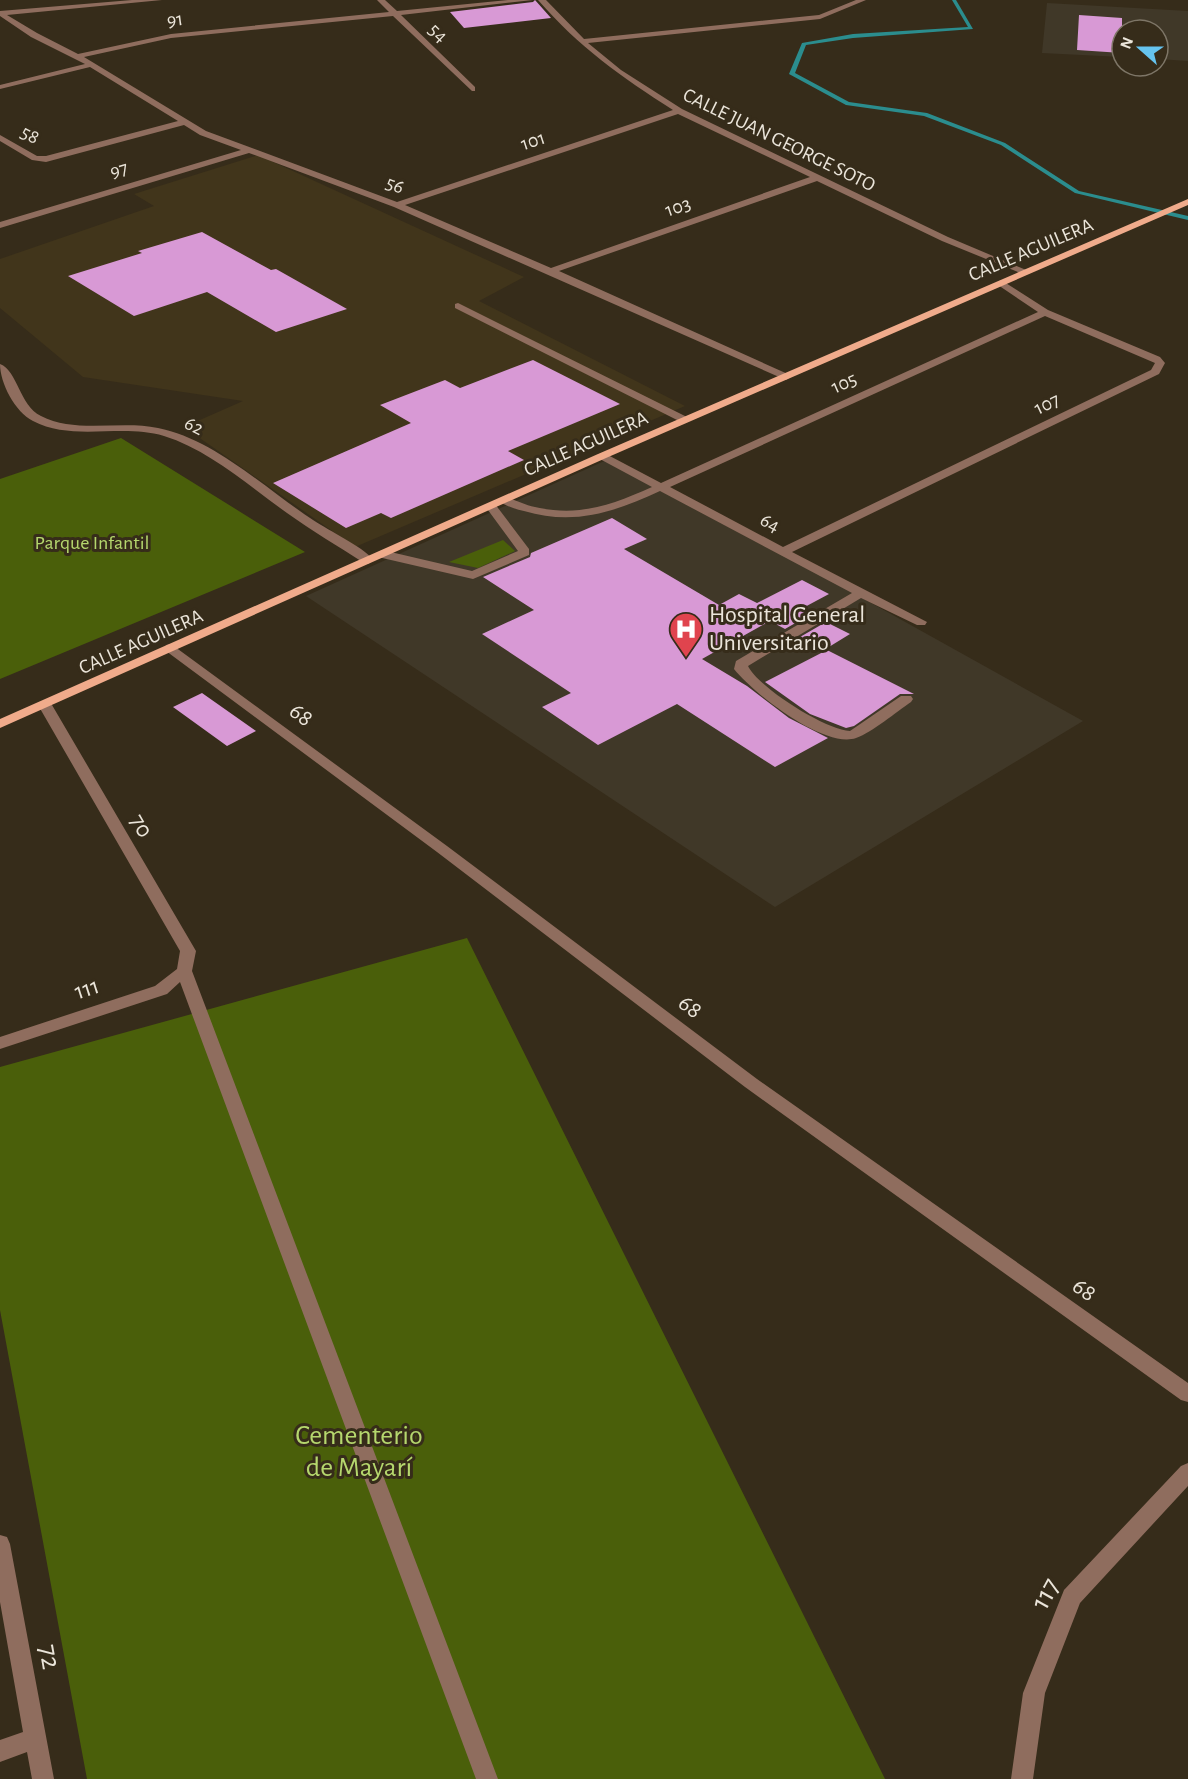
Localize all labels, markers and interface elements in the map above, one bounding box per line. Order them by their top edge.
street label: 91 [166,9,184,31]
north arrow [1110,18,1170,78]
street label: 54 [425,20,451,46]
text: N [1117,35,1136,51]
street label: CALLE JUAN GEORGE SOTO [680,85,878,195]
street label: 58 [17,122,43,148]
street label: 101 [518,128,548,154]
street label: 97 [108,158,130,182]
street label: 56 [383,172,407,198]
street label: 103 [663,193,693,221]
street label: CALLE AGUILERA [966,215,1097,285]
street label: 105 [828,369,860,397]
street label: 107 [1031,389,1063,419]
street label: CALLE AGUILERA [521,408,651,480]
street label: 62 [181,413,207,439]
street label: 64 [757,510,783,536]
park label: Parque Infantil [35,533,149,553]
place label: Hospital General Universitario [709,603,865,655]
street label: CALLE AGUILERA [76,606,206,678]
hospital icon: Hospital General Universitario [668,611,704,658]
street label: 68 [285,699,317,731]
street label: 70 [125,810,157,842]
street label: 111 [72,974,102,1004]
street label: 68 [674,991,706,1023]
street label: 68 [1068,1274,1100,1306]
park label: Cementerio de Mayarí [295,1422,423,1482]
street label: 117 [1026,1574,1066,1614]
street label: 72 [33,1643,65,1671]

